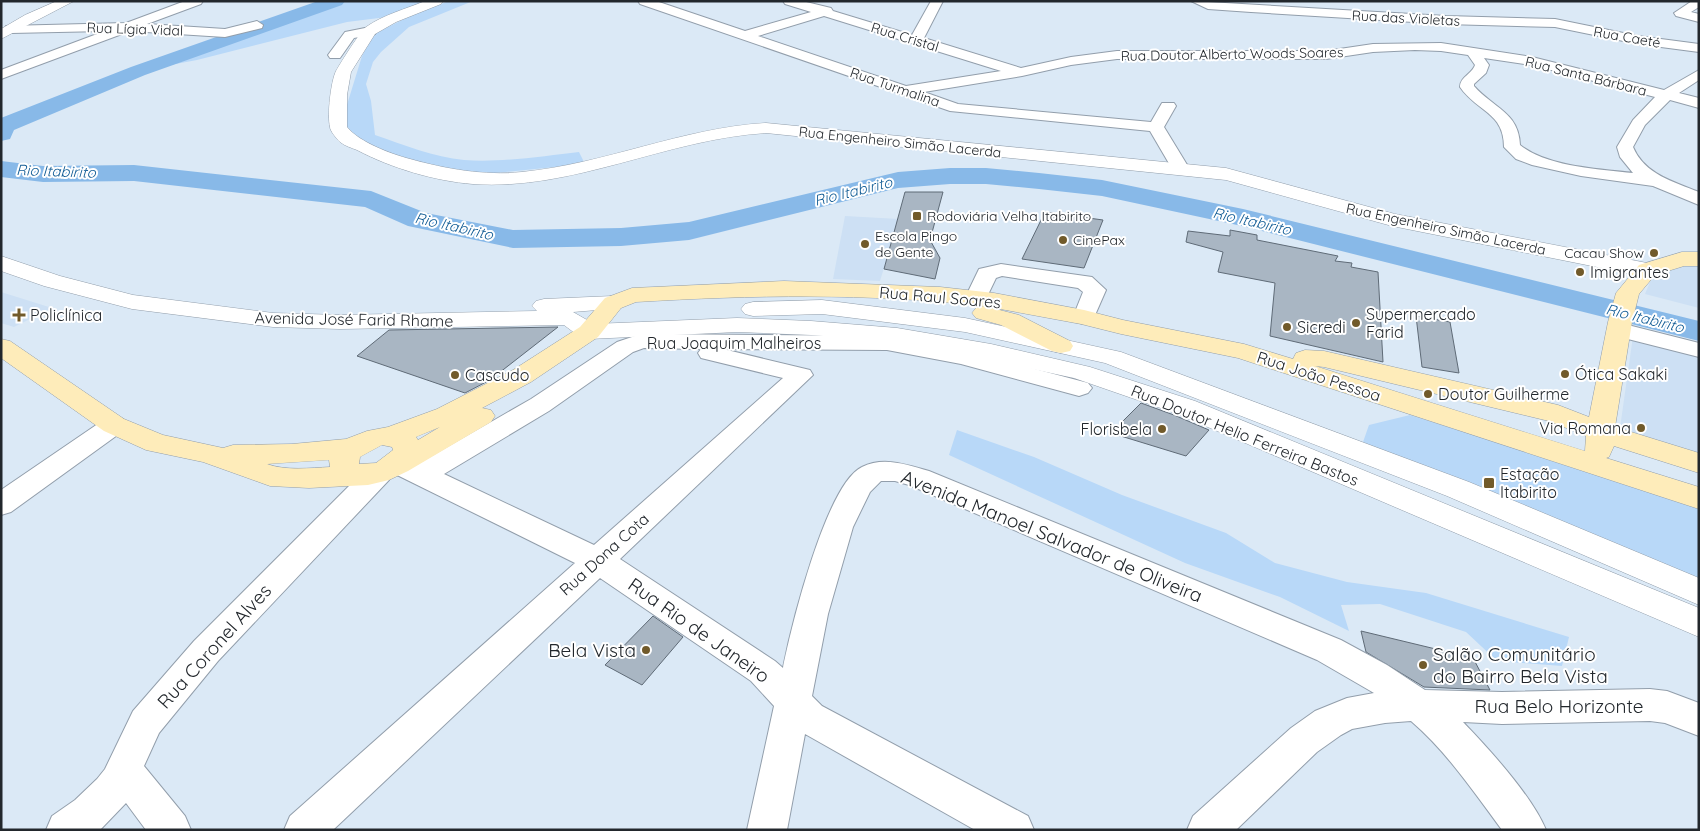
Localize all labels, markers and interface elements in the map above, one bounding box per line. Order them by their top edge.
street label: Rua das Violetas [1351,6,1461,30]
street label: Rua Lígia Vidal [86,18,184,40]
street label: Rua Cristal [869,18,941,56]
street label: Rua Caeté [1592,22,1662,52]
street label: Rua Doutor Alberto Woods Soares [1120,43,1344,65]
street label: Rua Santa Bárbara [1523,52,1649,100]
street label: Rua Turmalina [848,63,942,111]
street label: Rua Engenheiro Simão Lacerda [798,122,1002,162]
water label: Rio Itabirito [16,160,97,182]
water label: Rio Itabirito [812,172,895,210]
street label: Rua Engenheiro Simão Lacerda [1344,199,1548,259]
water label: Rio Itabirito [1211,203,1294,239]
place label: Rodoviária Velha Itabirito [927,207,1091,225]
water label: Rio Itabirito [413,208,496,244]
marker: Rodoviária Velha Itabirito [911,210,923,222]
place label: Escola Pingo de Gente [875,227,957,261]
place label: CinePax [1073,231,1125,249]
marker: CinePax [1057,234,1069,246]
marker: Escola Pingo de Gente [859,238,871,250]
place label: Cacau Show [1564,244,1644,262]
marker: Cacau Show [1648,247,1660,259]
place label: Imigrantes [1590,262,1669,282]
marker: Imigrantes [1574,266,1586,278]
street label: Rua Raul Soares [878,282,1002,312]
water label: Rio Itabirito [1604,299,1687,337]
place label: Supermercado Farid [1366,304,1476,342]
place label: Policlínica [30,305,102,325]
street label: Avenida José Farid Rhame [254,307,454,331]
marker: Policlínica [12,308,26,322]
place label: Sicredi [1297,317,1346,337]
marker: Supermercado Farid [1350,317,1362,329]
marker: Sicredi [1281,321,1293,333]
street label: Rua Joaquim Malheiros [647,333,821,353]
street label: Rua João Pessoa [1255,347,1383,405]
place label: Ótica Sakaki [1575,364,1667,384]
place label: Cascudo [465,365,529,385]
marker: Ótica Sakaki [1559,368,1571,380]
marker: Cascudo [449,369,461,381]
street label: Rua Doutor Helio Ferreira Bastos [1128,380,1362,490]
place label: Doutor Guilherme [1438,384,1569,404]
marker: Doutor Guilherme [1422,388,1434,400]
place label: Via Romana [1539,418,1631,438]
place label: Florisbela [1081,419,1152,439]
marker: Via Romana [1635,422,1647,434]
marker: Florisbela [1156,423,1168,435]
street label: Avenida Manoel Salvador de Oliveira [898,464,1206,608]
place label: Estação Itabirito [1500,464,1559,502]
marker: Estação Itabirito [1482,476,1496,490]
street label: Rua Dona Cota [555,509,653,599]
street label: Rua Rio de Janeiro [624,572,774,688]
street label: Rua Coronel Alves [152,579,276,713]
place label: Bela Vista [548,638,636,662]
place label: Salão Comunitário do Bairro Bela Vista [1433,642,1608,688]
marker: Bela Vista [640,644,652,656]
marker: Salão Comunitário do Bairro Bela Vista [1417,659,1429,671]
street label: Rua Belo Horizonte [1475,694,1643,718]

